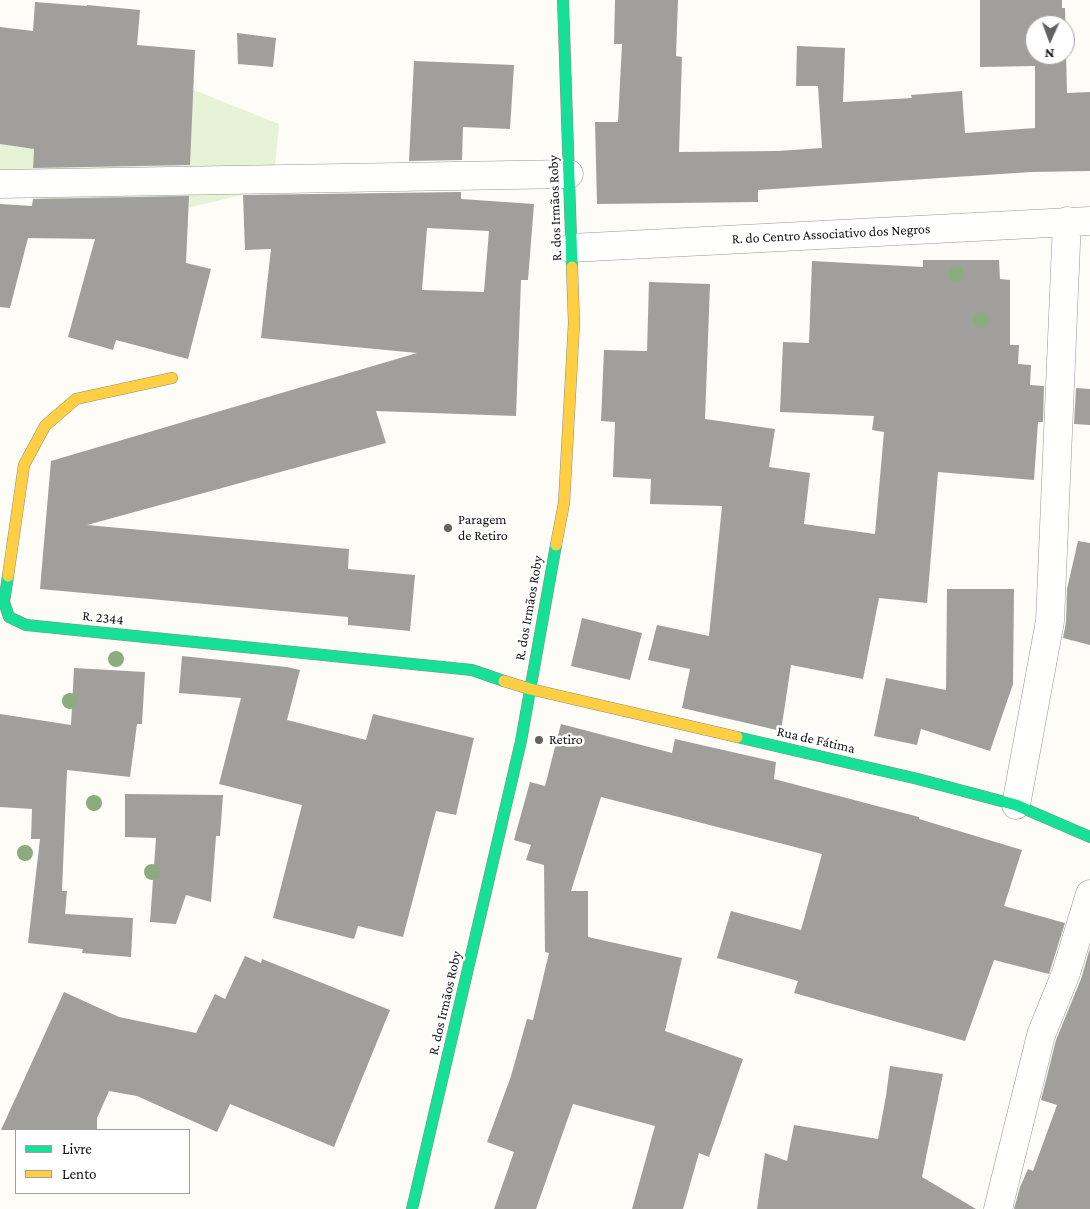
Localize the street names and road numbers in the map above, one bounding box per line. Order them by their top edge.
street label: R. dos Irmãos Roby [545,155,565,261]
street label: R. do Centro Associativo dos Negros [731,220,931,248]
street label: R. dos Irmãos Roby [512,554,546,662]
street label: R. 2344 [82,607,124,629]
street label: Rua de Fátima [775,723,857,757]
street label: R. dos Irmãos Roby [425,949,465,1057]

